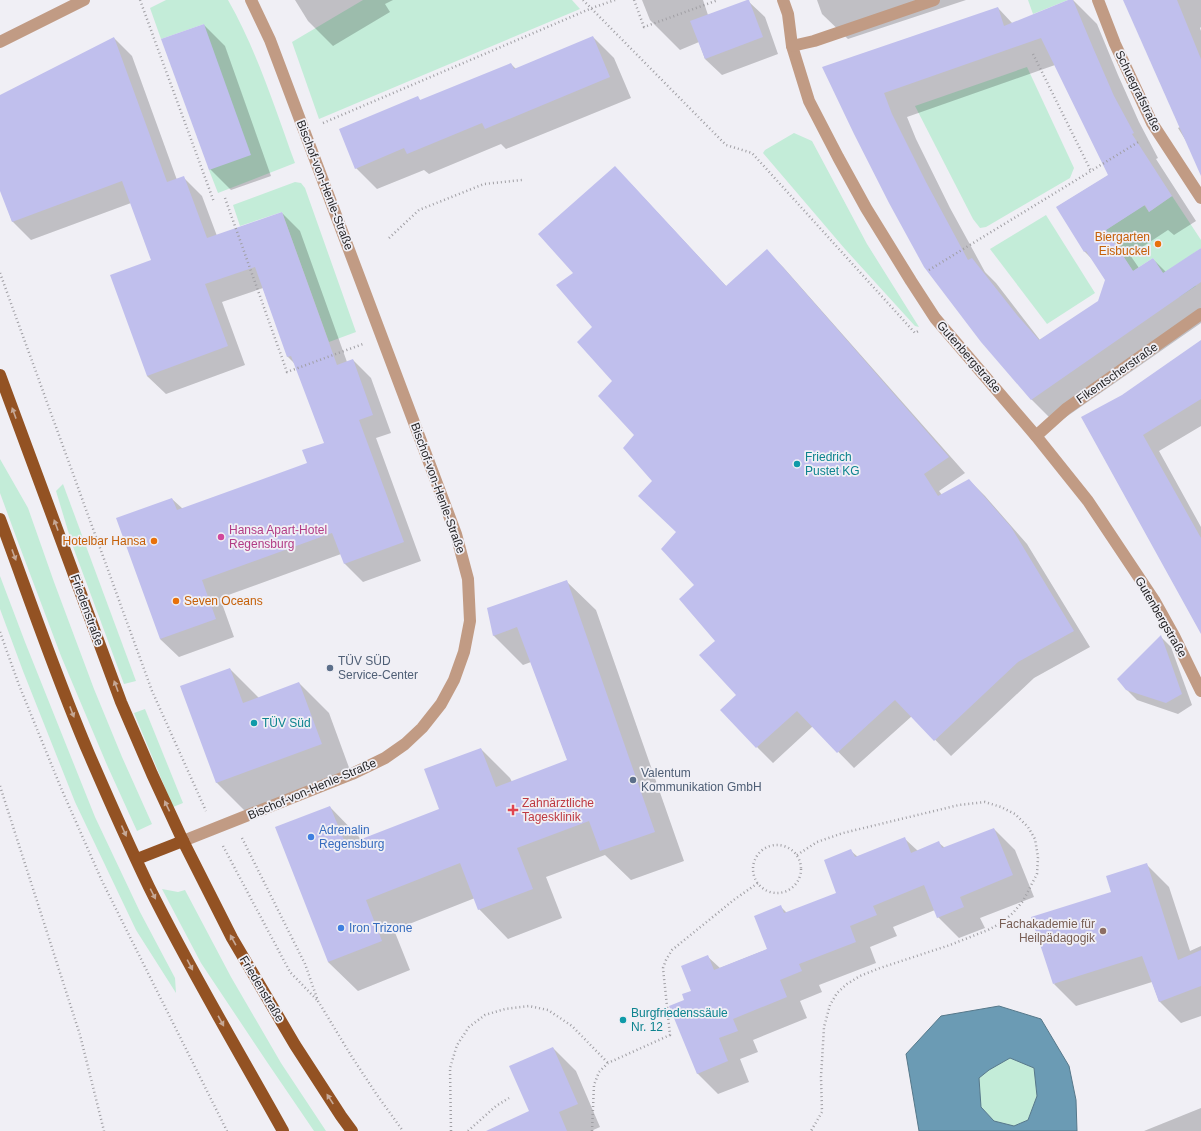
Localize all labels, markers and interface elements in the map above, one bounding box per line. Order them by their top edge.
street label: Schuegrafstraße [1112,48,1164,134]
street label: Bischof-von-Henle-Straße [294,118,356,252]
place label: Biergarten Eisbuckel [1095,230,1150,258]
marker: Biergarten Eisbuckel [1153,239,1163,249]
street label: Gutenbergstraße [934,318,1004,396]
street label: Fikentscherstraße [1074,340,1161,406]
one-way arrow [11,407,17,419]
street label: Bischof-von-Henle-Straße [408,421,468,556]
place label: Friedrich Pustet KG [805,450,860,478]
marker: Friedrich Pustet KG [792,459,802,469]
one-way arrow [52,519,58,531]
place label: Hansa Apart-Hotel Regensburg [229,523,327,551]
marker: Hansa Apart-Hotel Regensburg [216,532,226,542]
place label: Hotelbar Hansa [63,534,146,548]
marker: Hotelbar Hansa [149,536,159,546]
one-way arrow [11,550,17,562]
street label: Friedenstraße [68,573,106,648]
street label: Gutenbergstraße [1132,574,1190,660]
place label: Seven Oceans [184,594,263,608]
marker: Seven Oceans [171,596,181,606]
place label: TÜV SÜD Service-Center [338,654,418,682]
marker: TÜV SÜD Service-Center [325,663,335,673]
one-way arrow [112,680,118,692]
one-way arrow [70,706,76,718]
place label: TÜV Süd [262,716,311,730]
marker: TÜV Süd [249,718,259,728]
street label: Bischof-von-Henle-Straße [246,755,379,822]
place label: Valentum Kommunikation GmbH [641,766,762,794]
marker: Valentum Kommunikation GmbH [628,775,638,785]
place label: Zahnärztliche Tagesklinik [522,796,594,824]
one-way arrow [164,800,170,811]
marker: Zahnärztliche Tagesklinik [507,804,519,816]
place label: Adrenalin Regensburg [319,823,384,851]
one-way arrow [121,826,127,837]
marker: Adrenalin Regensburg [306,832,316,842]
one-way arrow [150,889,157,900]
place label: Fachakademie für Heilpädagogik [999,917,1096,945]
place label: Iron Trizone [349,921,413,935]
marker: Iron Trizone [336,923,346,933]
marker: Fachakademie für Heilpädagogik [1098,926,1108,936]
one-way arrow [230,934,237,946]
street label: Friedenstraße [237,953,287,1025]
one-way arrow [187,959,194,970]
place label: Burgfriedenssäule Nr. 12 [631,1006,728,1034]
one-way arrow [218,1015,225,1027]
marker: Burgfriedenssäule Nr. 12 [618,1015,628,1025]
one-way arrow [326,1094,334,1104]

